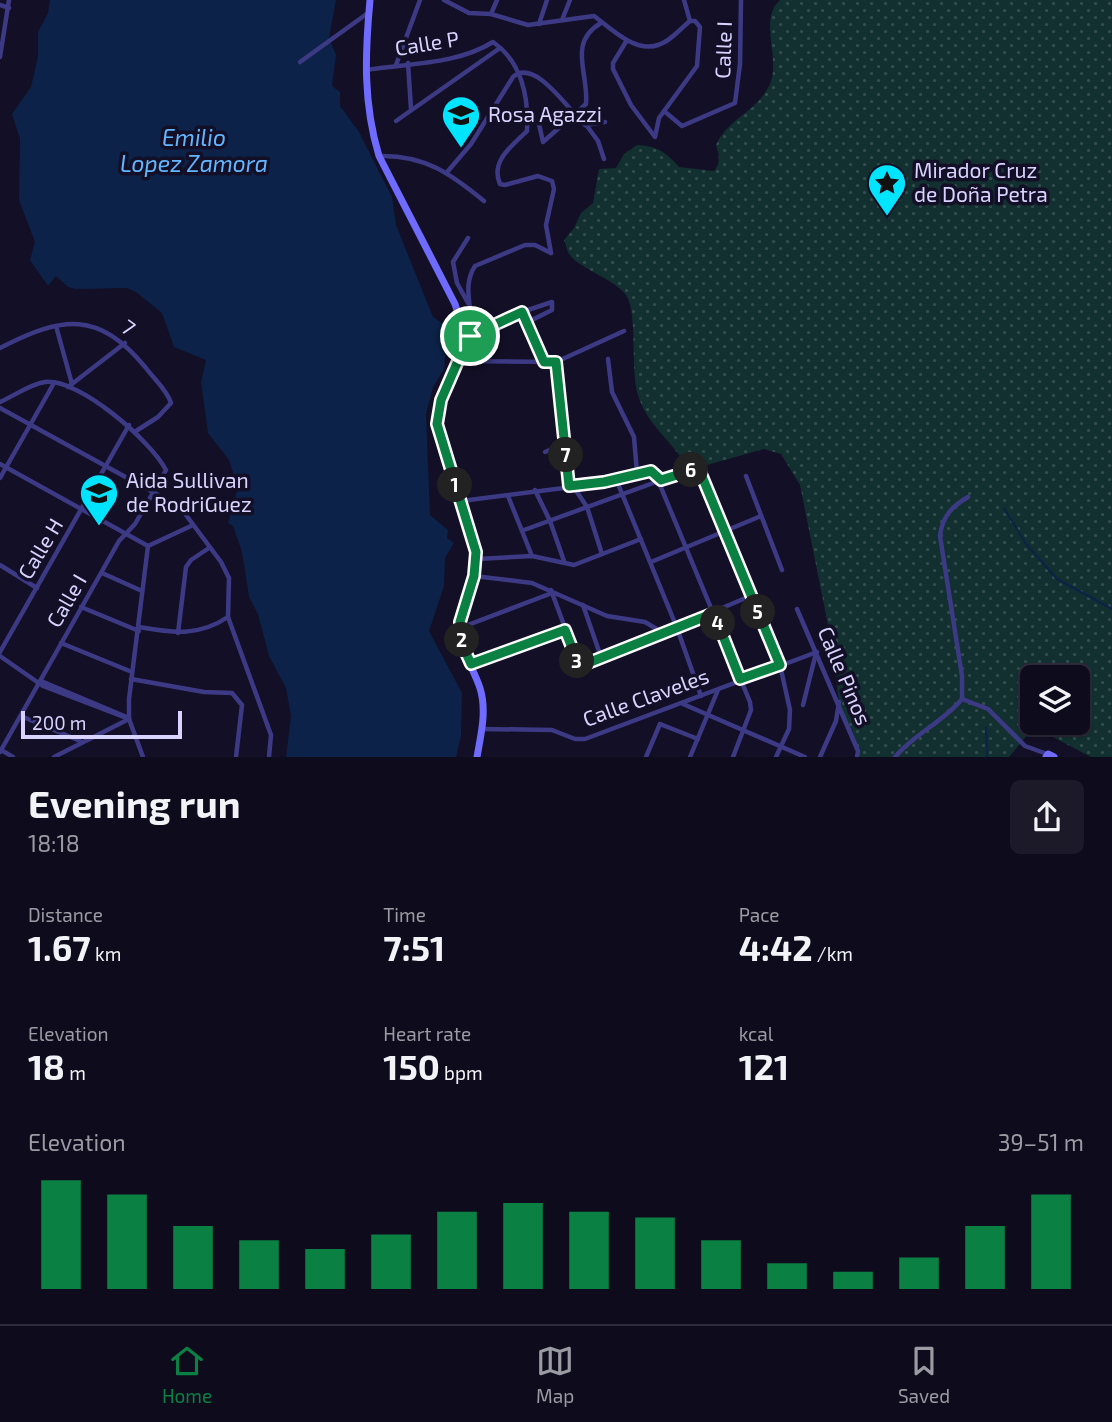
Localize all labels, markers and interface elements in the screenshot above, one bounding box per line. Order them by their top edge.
street label: Calle I [709,21,736,79]
street label: Calle P [393,25,460,60]
school or university icon: Rosa Agazzi [440,94,482,149]
place label: Rosa Agazzi [488,101,602,126]
water label: Emilio Lopez Zamora [120,123,268,177]
place label: Mirador Cruz de Doña Petra [914,157,1048,206]
place icon: Mirador Cruz de Doña Petra [866,162,908,217]
pin [440,306,500,366]
street label: 7 [117,314,141,340]
icon: arrive [451,317,489,355]
pin: 7 [548,438,584,472]
text: 7 [560,443,571,466]
pin: 6 [674,452,708,488]
text: 6 [685,458,696,481]
place label: Aida Sullivan de RodriGuez [126,467,252,516]
pin: 1 [438,468,472,503]
school or university icon: Aida Sullivan de RodriGuez [78,472,120,527]
text: 1 [450,473,459,496]
street label: Calle H [12,514,67,583]
street label: Calle I [41,569,91,631]
pin: 5 [740,594,776,630]
text: 5 [752,600,763,623]
pin: 4 [700,606,736,640]
text: 4 [711,611,724,634]
pin: 2 [444,622,480,658]
street label: Calle Pinos [813,623,877,728]
text: 2 [456,628,467,651]
pin: 3 [560,644,594,678]
text: 3 [571,649,582,672]
street label: Calle Claveles [579,662,712,731]
map controls [1020,665,1090,735]
button: layers [1020,665,1090,735]
scale bar [21,708,182,740]
text: 200 m [32,711,86,734]
text: Evening run [28,780,241,826]
button: share [1010,780,1084,854]
text: 18:18 [28,829,80,857]
text: Distance [28,903,103,926]
text: Time [383,903,426,926]
text: Pace [739,903,780,926]
text: 1.67 [28,926,91,968]
text: 7:51 [383,926,445,968]
text: 4:42 [739,926,813,968]
text: km [91,942,121,965]
text: /km [813,942,853,965]
text: Elevation [28,1022,109,1045]
text: Heart rate [383,1022,471,1045]
text: kcal [739,1022,773,1045]
text: 18 [28,1045,65,1087]
text: 150 [383,1045,440,1087]
text: 121 [739,1045,789,1087]
text: m [65,1061,86,1084]
text: bpm [440,1061,483,1084]
text: Elevation [28,1128,126,1156]
text: 39–51 m [998,1128,1084,1156]
tab: Home [162,1342,212,1407]
tab: Map [536,1342,574,1407]
tab: Saved [898,1342,950,1407]

